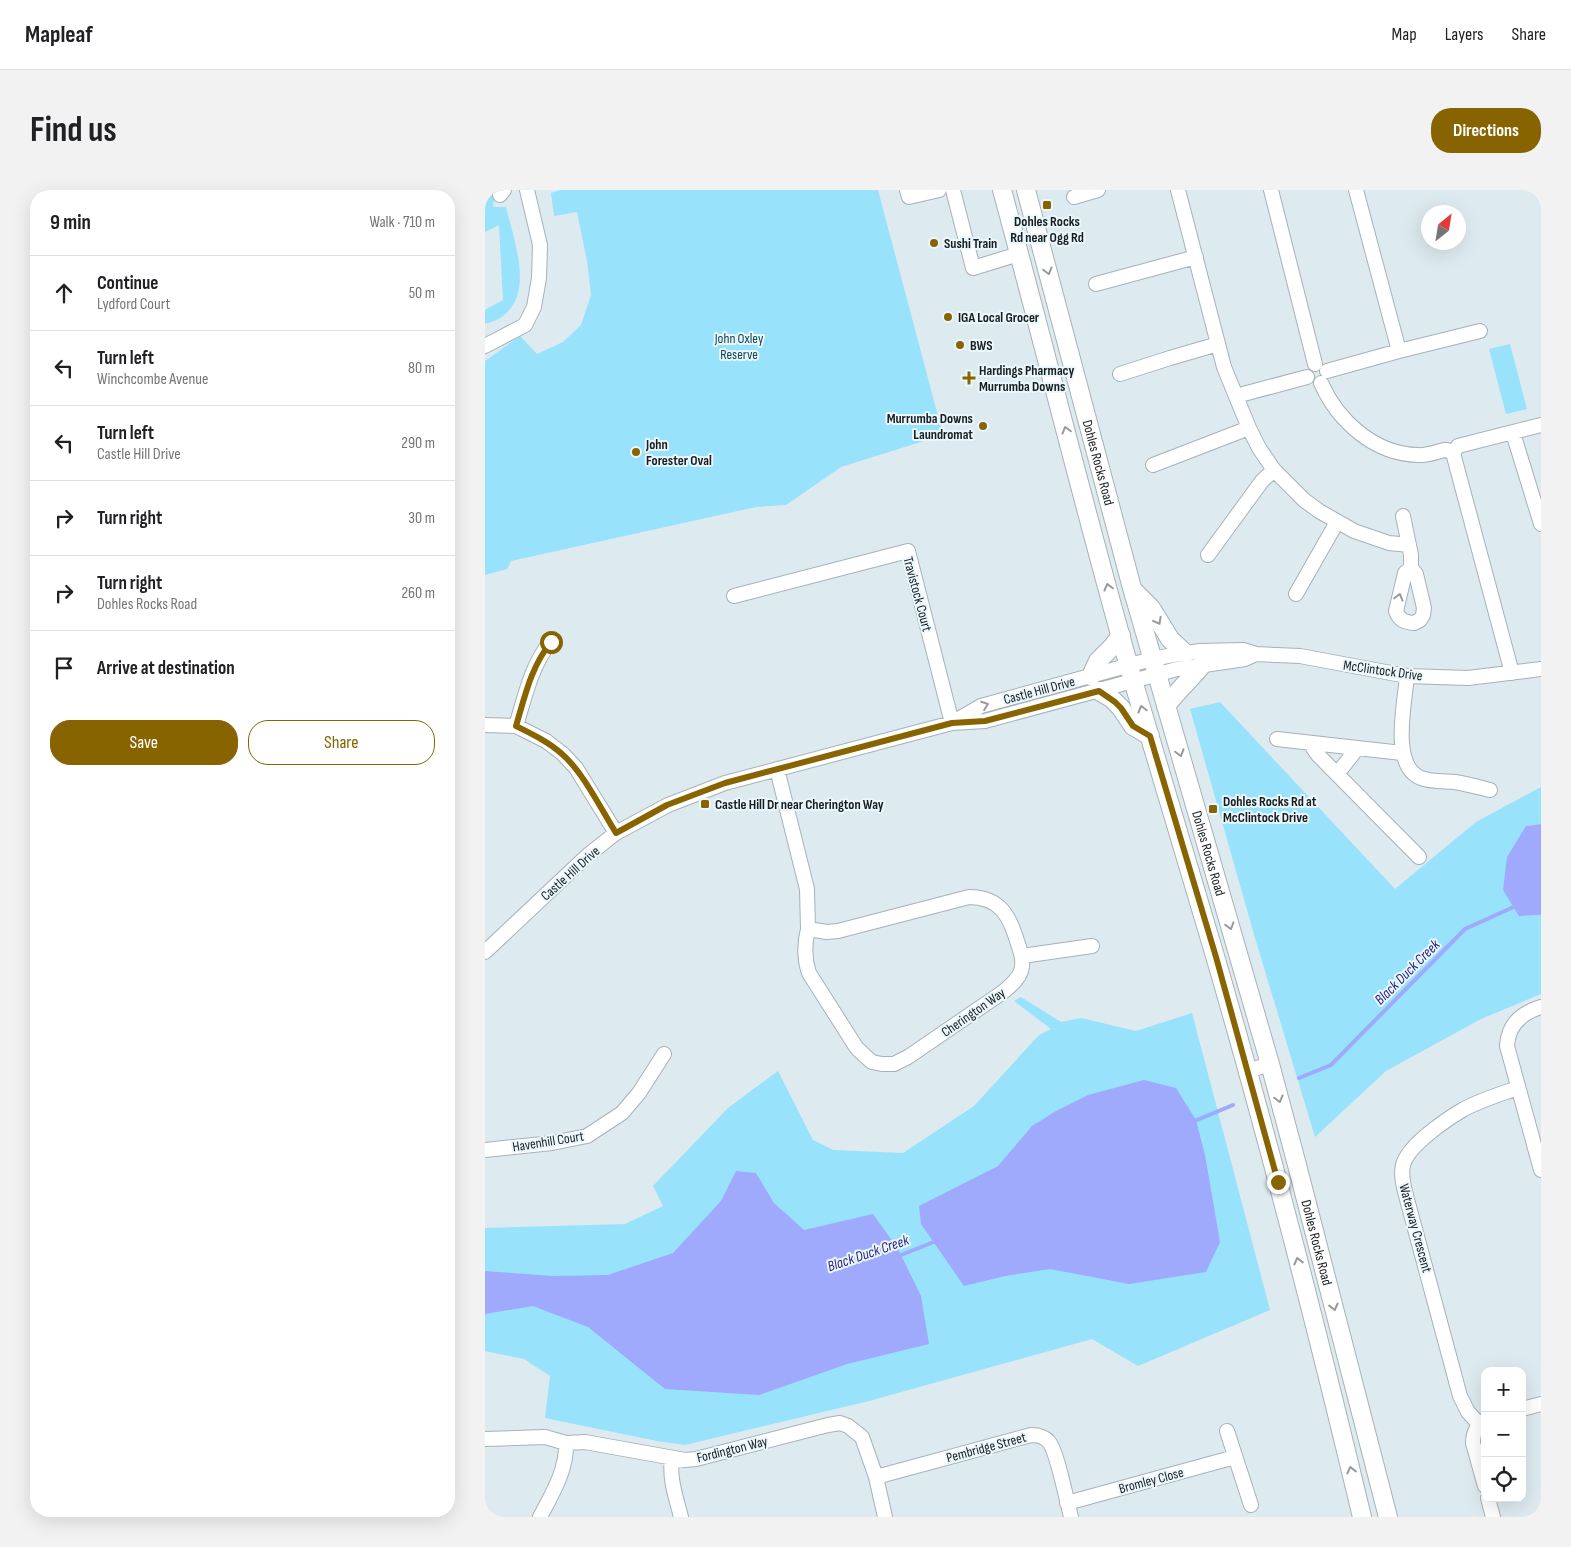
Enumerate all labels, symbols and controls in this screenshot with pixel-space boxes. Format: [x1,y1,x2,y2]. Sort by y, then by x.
text: Mapleaf [25,20,93,49]
text: Map [1392,24,1417,45]
text: Layers [1445,24,1484,45]
text: Share [1512,24,1546,45]
button: Directions [1431,108,1541,153]
text: Find us [30,109,117,152]
marker: Dohles Rocks Rd near Ogg Rd [1041,199,1053,211]
north arrow [1421,205,1466,250]
text: 9 min [50,210,91,235]
text: Walk · 710 m [369,213,435,232]
place label: Dohles Rocks Rd near Ogg Rd [1010,213,1084,246]
place label: Sushi Train [944,235,997,252]
marker: Sushi Train [928,237,940,249]
one-way arrow [1042,266,1052,274]
text: Continue [97,272,158,295]
icon: ahead [50,279,78,307]
text: 50 m [409,284,435,303]
text: Lydford Court [97,295,170,314]
place label: IGA Local Grocer [958,309,1040,326]
marker: IGA Local Grocer [942,311,954,323]
park label: John Oxley Reserve [714,330,764,363]
place label: BWS [970,337,993,354]
marker: BWS [954,339,966,351]
text: Turn left [97,347,154,370]
icon: left [50,354,78,382]
text: 80 m [408,359,435,378]
place label: Hardings Pharmacy Murrumba Downs [979,362,1074,395]
text: Winchcombe Avenue [97,370,208,389]
marker: Hardings Pharmacy Murrumba Downs [963,372,975,384]
place label: Murrumba Downs Laundromat [887,410,973,443]
street label: Dohles Rocks Road [1079,418,1118,507]
marker: Murrumba Downs Laundromat [977,420,989,432]
text: Turn left [97,422,154,445]
one-way arrow [1061,426,1072,435]
icon: left [50,429,78,457]
text: 290 m [401,434,435,453]
place label: John Forester Oval [645,436,712,469]
text: Castle Hill Drive [97,445,181,464]
marker: John Forester Oval [630,446,642,458]
icon: right [50,504,78,532]
text: Turn right [97,507,162,530]
text: 30 m [408,509,435,528]
street label: Travistock Court [899,555,936,633]
text: Turn right [97,572,162,595]
icon: right [50,579,78,607]
text: 260 m [401,584,435,603]
one-way arrow [1103,584,1113,592]
one-way arrow [1393,592,1404,601]
text: Dohles Rocks Road [97,595,197,614]
one-way arrow [1152,616,1162,625]
route start [540,631,563,654]
icon: arrive [50,654,78,682]
text: Arrive at destination [97,657,235,680]
street label: McClintock Drive [1342,657,1424,684]
street label: Castle Hill Drive [1002,673,1077,708]
one-way arrow [980,701,989,711]
one-way arrow [1137,704,1148,713]
button: Save [50,720,238,765]
button: Share [248,720,435,765]
one-way arrow [1174,749,1184,757]
place label: Dohles Rocks Rd at McClintock Drive [1223,793,1317,826]
place label: Castle Hill Dr near Cherington Way [715,796,884,813]
marker: Castle Hill Dr near Cherington Way [699,798,711,810]
marker: Dohles Rocks Rd at McClintock Drive [1207,803,1219,815]
street label: Dohles Rocks Road [1188,809,1229,898]
street label: Castle Hill Drive [537,843,603,904]
one-way arrow [1224,922,1234,930]
water label: Black Duck Creek [1371,935,1444,1009]
street label: Cherington Way [938,984,1009,1041]
one-way arrow [1274,1095,1284,1103]
street label: Havenhill Court [511,1127,585,1156]
route end [1267,1171,1290,1194]
street label: Waterway Crescent [1395,1182,1436,1274]
street label: Dohles Rocks Road [1297,1198,1336,1287]
water label: Black Duck Creek [825,1231,912,1276]
one-way arrow [1293,1257,1304,1266]
one-way arrow [1328,1303,1339,1312]
map controls [1481,1367,1526,1502]
button: + [1481,1367,1526,1412]
button: − [1481,1412,1526,1457]
street label: Pembridge Street [944,1429,1028,1466]
street label: Fordington Way [695,1432,770,1466]
button: locate [1481,1457,1526,1502]
street label: Bromley Close [1117,1464,1185,1497]
one-way arrow [1346,1465,1357,1474]

